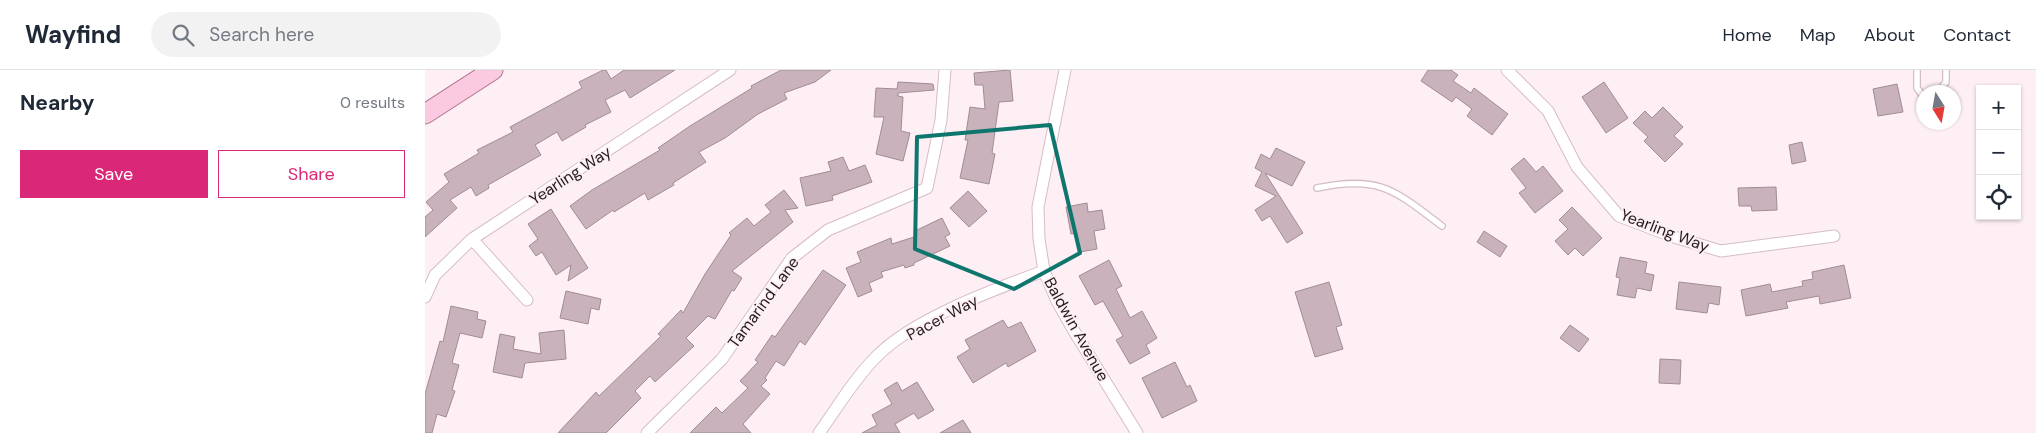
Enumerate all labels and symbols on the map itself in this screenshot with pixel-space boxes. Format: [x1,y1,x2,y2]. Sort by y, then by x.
north arrow [1916,85,1961,130]
street label: Yearling Way [525,141,615,210]
street label: Yearling Way [1617,204,1712,257]
street label: Tamarind Lane [723,252,804,352]
street label: Baldwin Avenue [1039,274,1114,385]
street label: Pacer Way [903,290,982,345]

